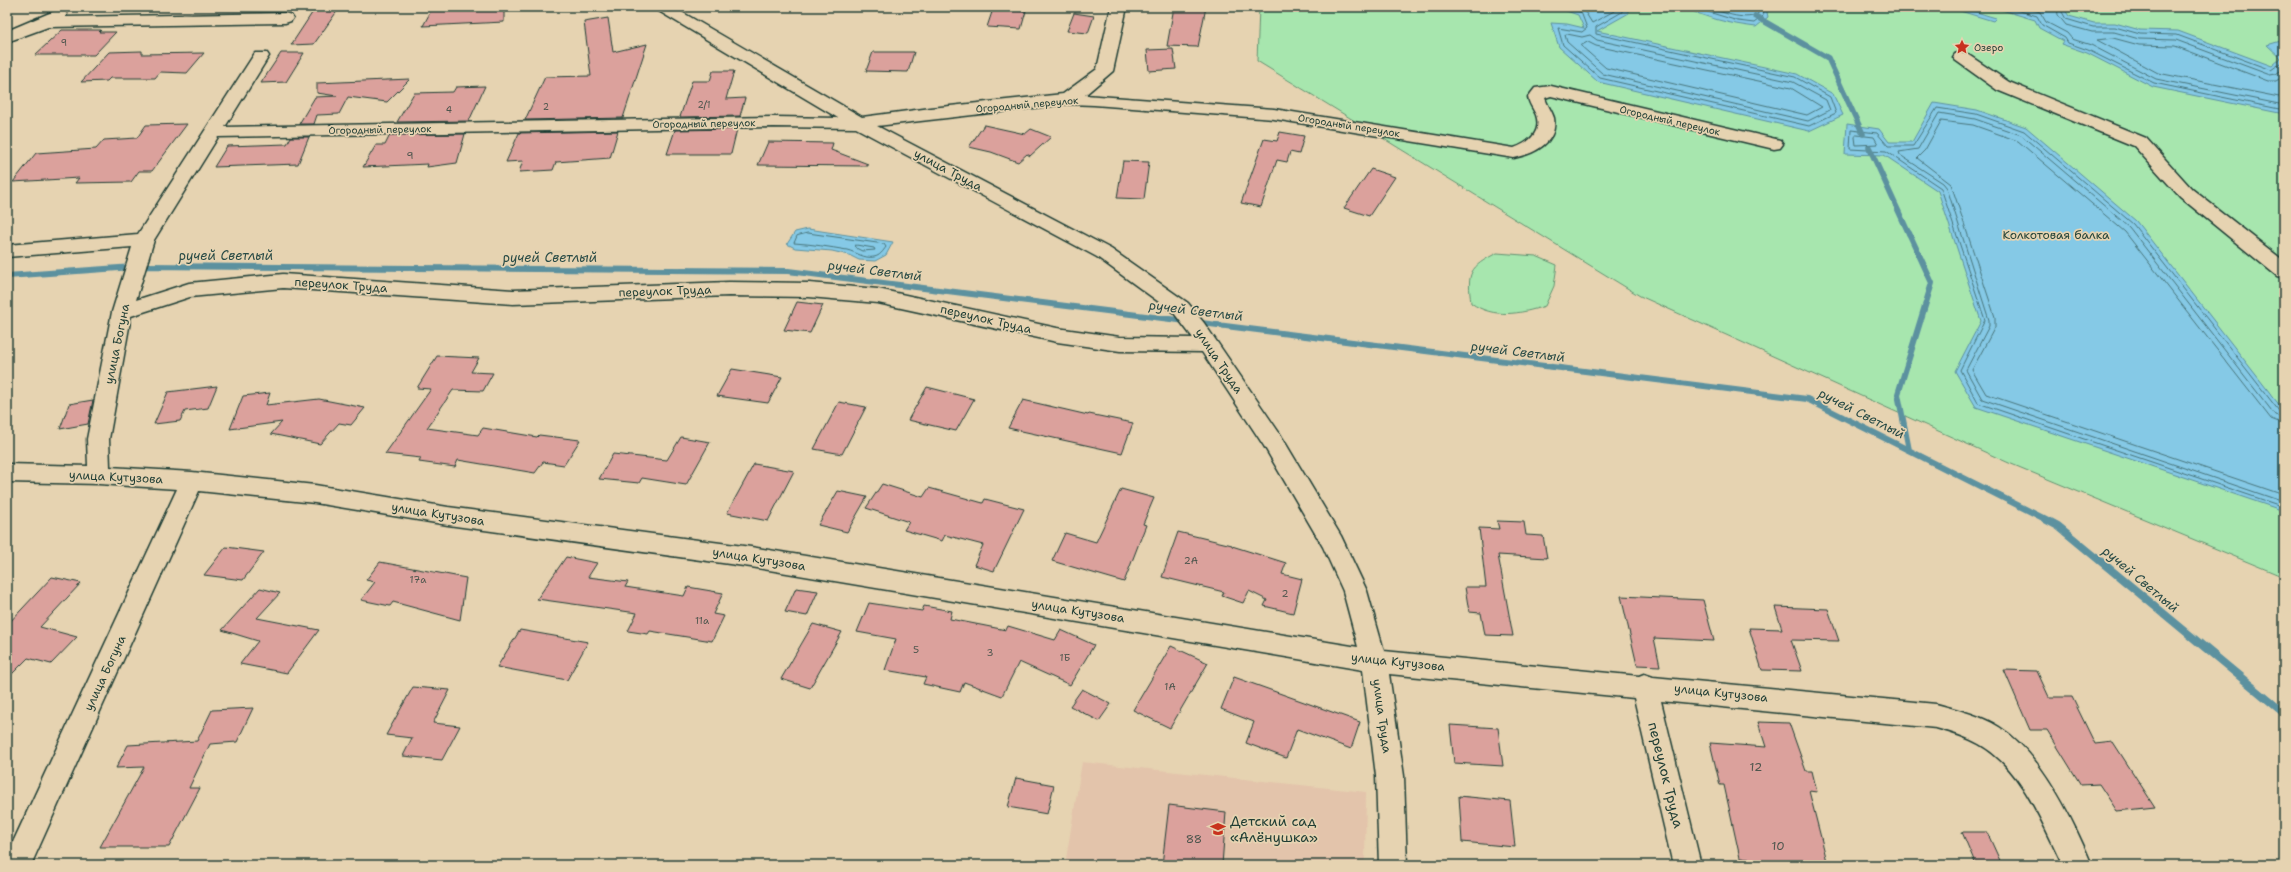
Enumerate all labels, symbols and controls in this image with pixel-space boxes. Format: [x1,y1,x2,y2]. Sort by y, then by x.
house number: 9 [61,37,67,49]
place icon: Озеро [1953,38,1971,56]
place label: Озеро [1974,41,2003,54]
street label: Огородный переулок [975,93,1080,115]
house number: 2/1 [697,99,711,111]
house number: 2 [543,101,549,113]
street label: Огородный переулок [1618,103,1722,139]
house number: 4 [446,104,452,116]
street label: Огородный переулок [1297,111,1401,140]
street label: Огородный переулок [652,116,756,131]
street label: Огородный переулок [328,122,432,137]
street label: улица Труда [911,145,985,195]
house number: 9 [407,149,414,162]
park label: Колкотовая балка [2003,227,2110,243]
water label: ручей Светлый [178,247,273,264]
water label: ручей Светлый [502,249,597,266]
water label: ручей Светлый [826,256,923,285]
street label: переулок Труда [294,274,388,296]
street label: переулок Труда [618,281,712,301]
water label: ручей Светлый [1147,296,1244,325]
street label: переулок Труда [939,301,1034,337]
street label: улица Богуна [101,302,133,386]
street label: улица Труда [1191,325,1247,397]
water label: ручей Светлый [1469,337,1566,366]
water label: ручей Светлый [1815,384,1908,442]
street label: улица Кутузова [69,467,164,487]
street label: улица Кутузова [390,499,486,529]
water label: ручей Светлый [2098,542,2182,616]
street label: улица Кутузова [711,544,807,574]
house number: 2А [1184,554,1198,567]
house number: 17а [410,573,427,586]
house number: 2 [1282,587,1289,600]
street label: улица Кутузова [1030,596,1126,626]
house number: 11а [695,614,710,627]
street label: улица Богуна [80,632,130,713]
house number: 5 [913,643,919,656]
house number: 3 [987,646,994,659]
street label: улица Кутузова [1350,649,1446,675]
house number: 1Б [1060,651,1070,664]
street label: улица Труда [1369,678,1395,755]
house number: 1А [1164,680,1176,693]
street label: улица Кутузова [1673,680,1769,706]
street label: переулок Труда [1644,720,1688,830]
house number: 12 [1750,759,1762,775]
place label: Детский сад «Алёнушка» [1230,812,1318,846]
school or university icon: Детский сад «Алёнушка» [1209,820,1227,838]
house number: 88 [1186,831,1202,847]
house number: 10 [1771,838,1785,854]

